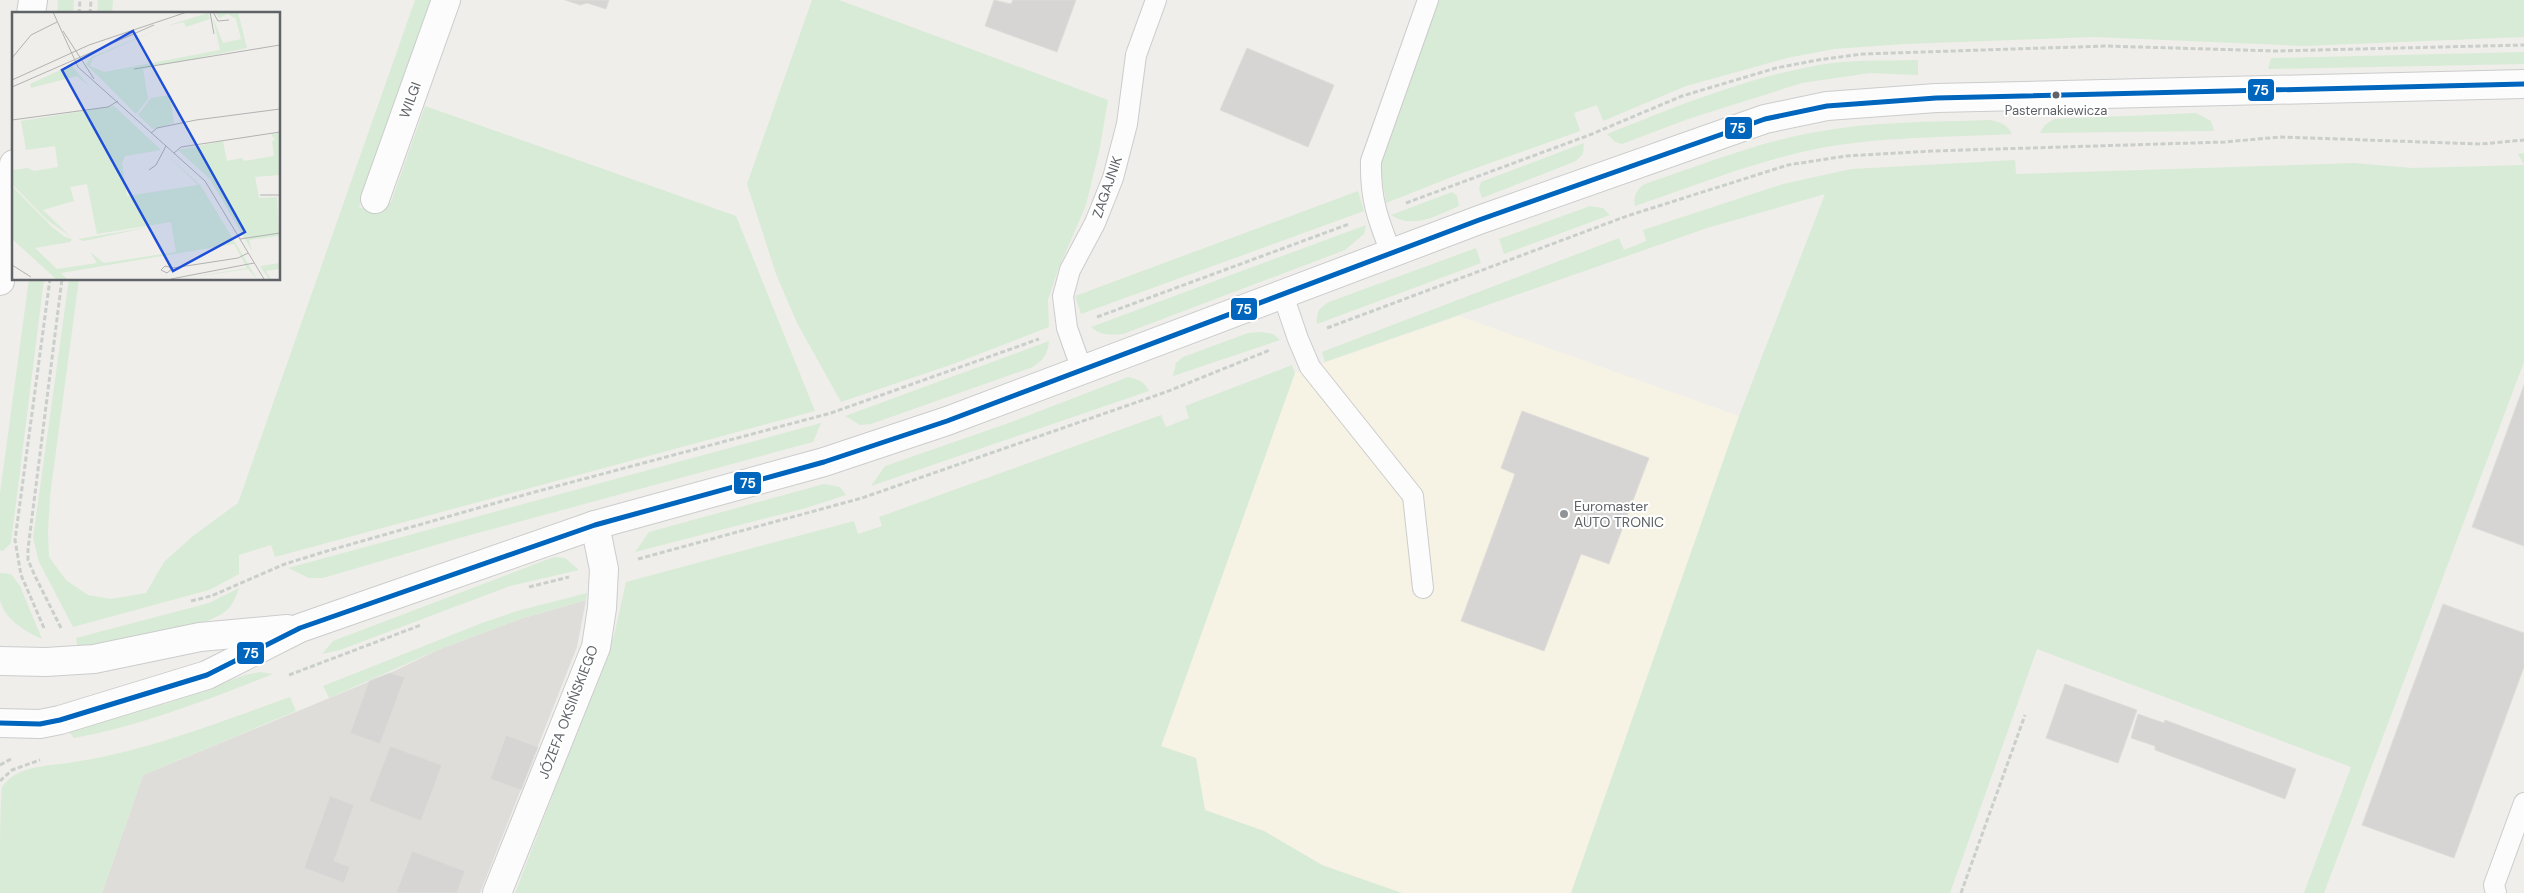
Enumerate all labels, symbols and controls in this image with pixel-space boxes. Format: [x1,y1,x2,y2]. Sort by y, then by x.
inset map [12,12,280,280]
line badge: 75 [2247,78,2275,102]
street label: WILGI [395,79,425,121]
text: 75 [2253,81,2269,99]
marker: Pasternakiewicza [2051,90,2061,100]
place label: Pasternakiewicza [2005,102,2107,119]
line badge: 75 [1724,116,1753,140]
text: 75 [1730,119,1746,137]
street label: ZAGAJNIK [1088,154,1126,220]
line badge: 75 [1230,297,1258,321]
text: 75 [1236,300,1252,318]
line badge: 75 [733,471,762,495]
text: 75 [740,474,756,492]
place label: Euromaster AUTO TRONIC [1574,497,1664,531]
marker: Euromaster AUTO TRONIC [1558,508,1570,520]
line badge: 75 [236,641,265,665]
street label: JÓZEFA OKSIŃSKIEGO [534,642,602,781]
text: 75 [243,644,259,662]

